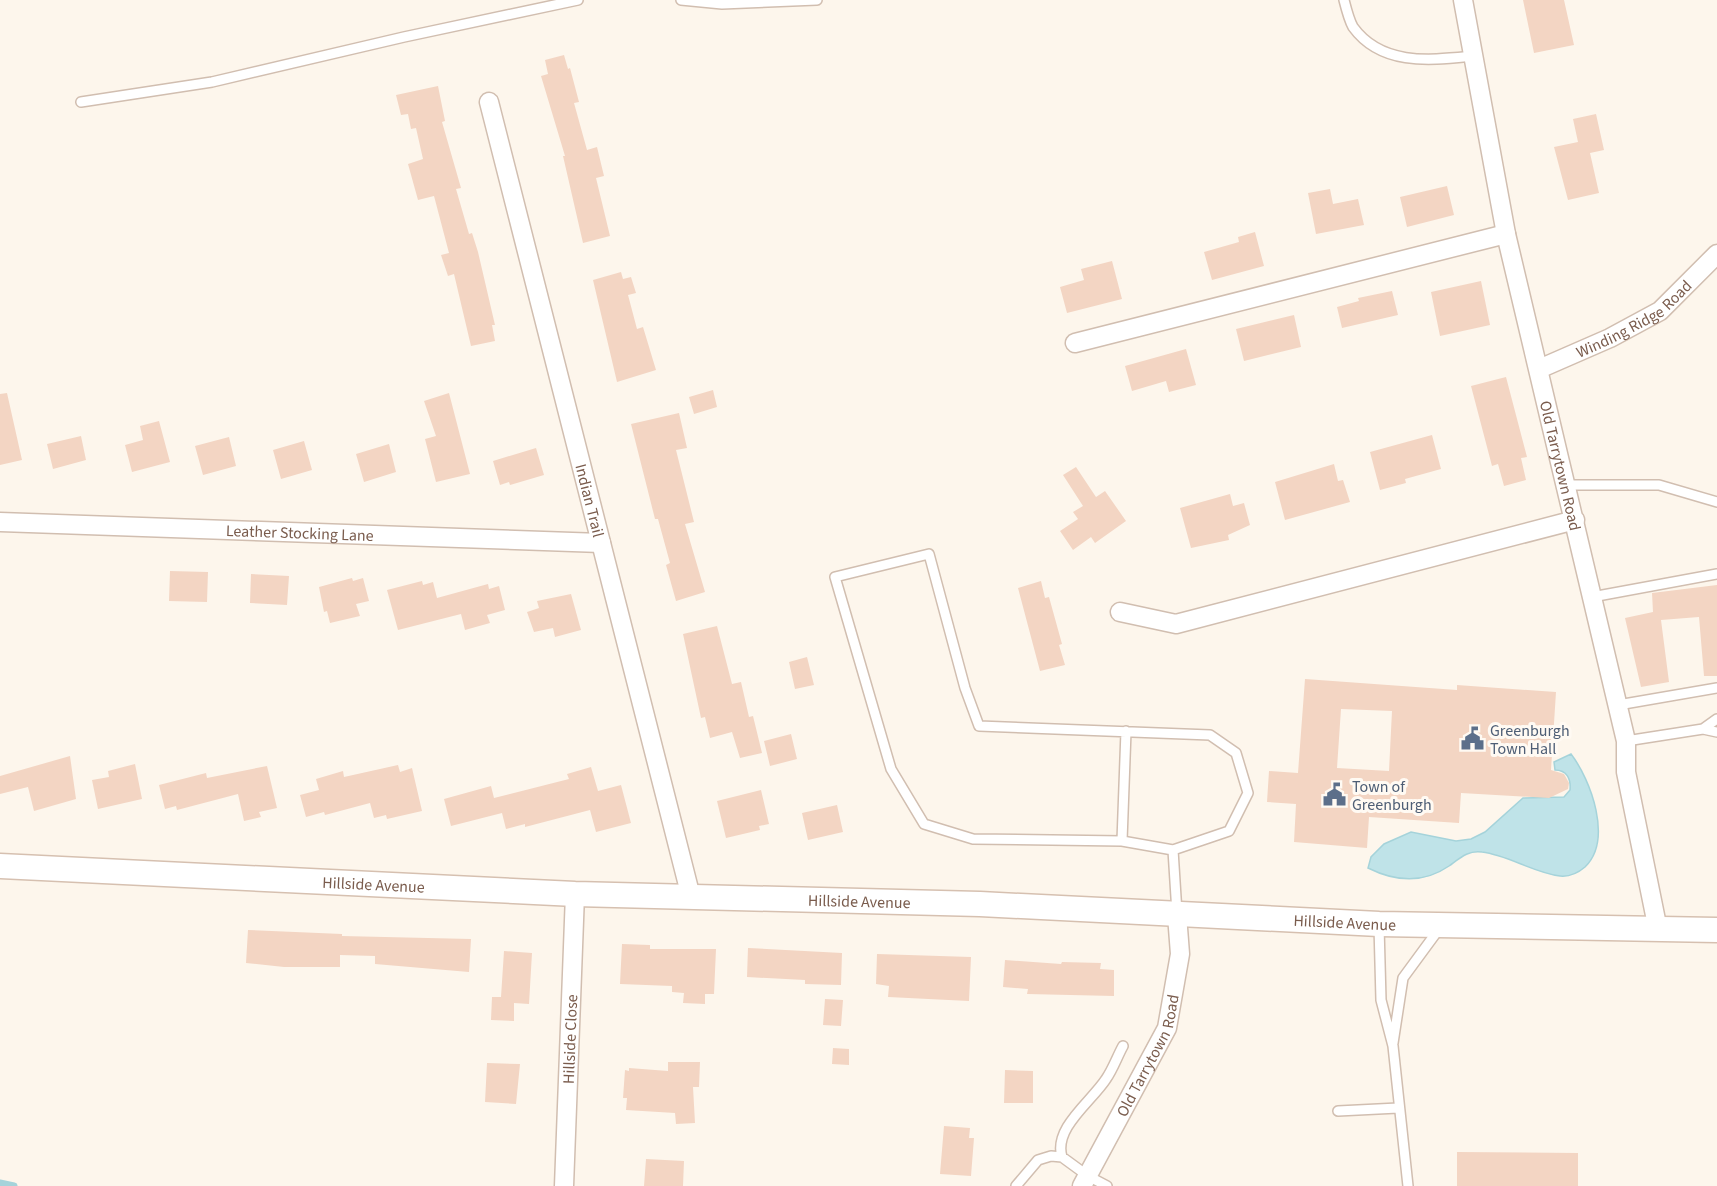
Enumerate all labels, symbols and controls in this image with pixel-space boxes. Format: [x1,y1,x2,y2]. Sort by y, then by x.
street label: Winding Ridge Road [1573,275,1697,363]
street label: Old Tarrytown Road [1534,399,1586,533]
street label: Indian Trail [569,462,609,540]
street label: Leather Stocking Lane [226,520,374,547]
place label: Greenburgh Town Hall [1490,720,1570,760]
public building icon: Greenburgh Town Hall [1459,726,1485,752]
place label: Town of Greenburgh [1352,776,1432,816]
public building icon: Town of Greenburgh [1321,782,1347,808]
street label: Hillside Avenue [322,872,425,899]
street label: Hillside Avenue [808,890,911,914]
street label: Hillside Avenue [1293,910,1396,936]
street label: Old Tarrytown Road [1111,993,1185,1121]
street label: Hillside Close [558,994,583,1084]

